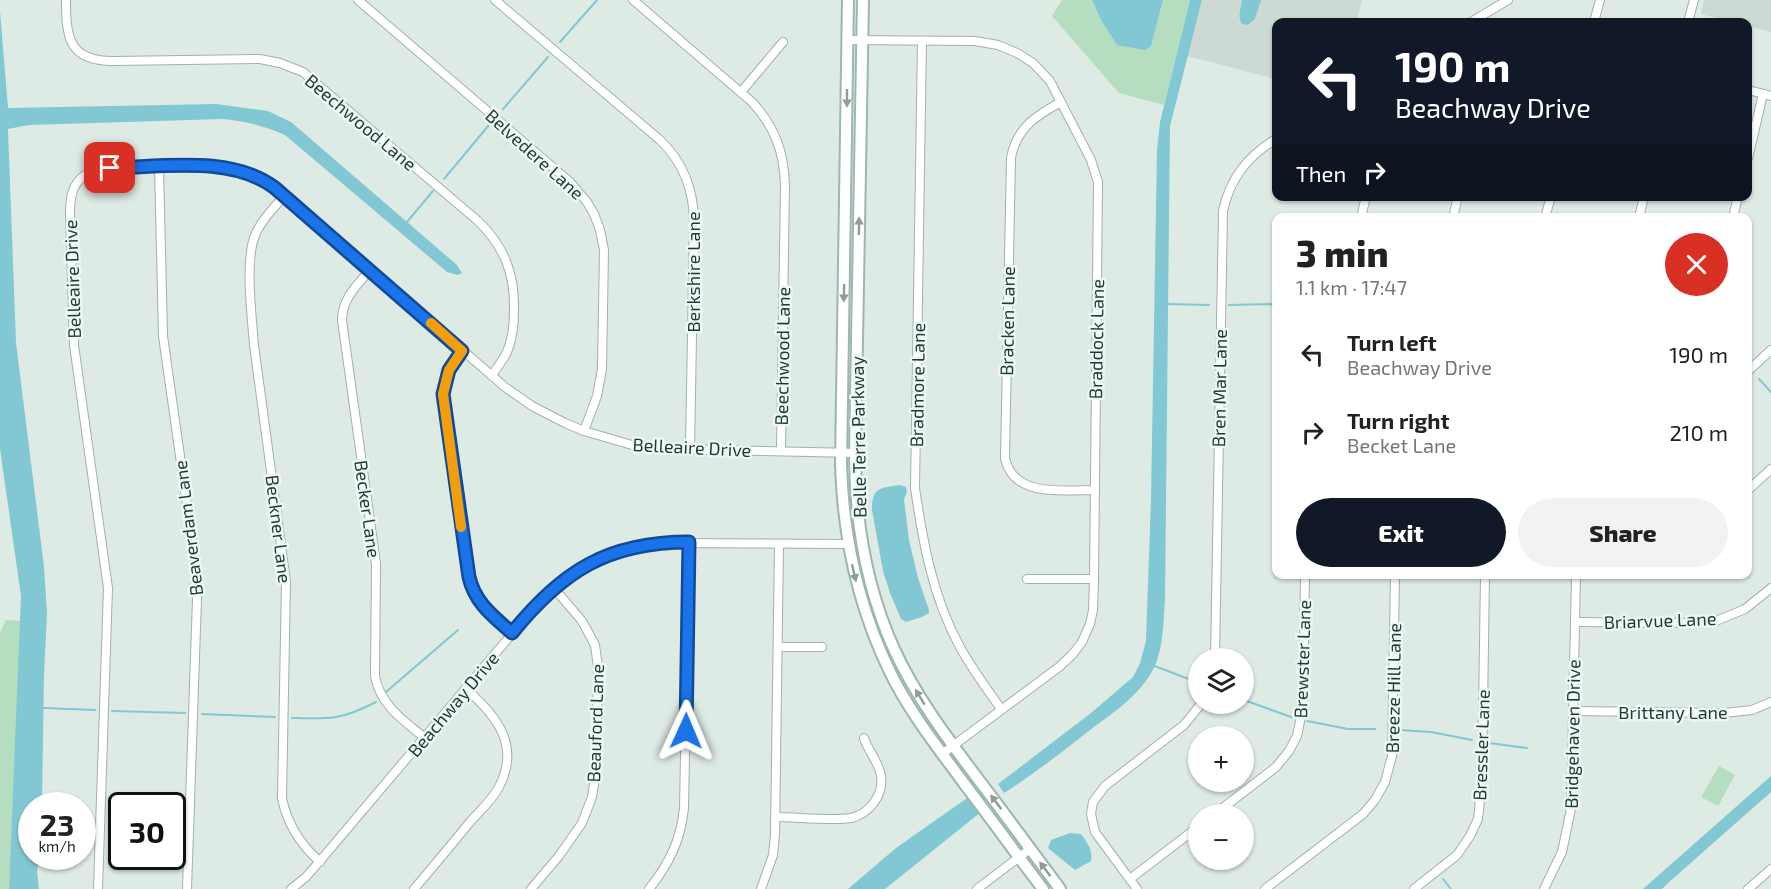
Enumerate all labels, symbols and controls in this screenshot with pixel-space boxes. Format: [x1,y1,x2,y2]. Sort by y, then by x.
text: 190 m [1395,40,1511,90]
icon: left [1296,42,1374,120]
street label: Beechwood Lane [301,69,421,175]
one-way arrow [842,89,852,108]
text: Beachway Drive [1395,91,1591,123]
street label: Belvedere Lane [481,104,589,204]
pin [84,142,135,193]
icon: arrive [93,151,126,184]
icon: right [1358,156,1391,189]
text: Then [1296,160,1346,186]
street label: Berkshire Lane [682,211,704,333]
one-way arrow [854,217,864,236]
street label: Belleaire Drive [59,219,85,339]
text: 3 min [1296,231,1389,274]
button: close [1665,233,1728,296]
street label: Bracken Lane [995,266,1019,376]
text: 1.1 km · 17:47 [1296,275,1407,299]
street label: Braddock Lane [1084,279,1108,399]
one-way arrow [839,284,849,303]
street label: Beechwood Lane [770,287,794,425]
street label: Bradmore Lane [905,323,929,447]
street label: Bren Mar Lane [1207,329,1231,447]
text: Turn left [1347,329,1436,355]
icon: left [1296,338,1329,371]
text: 190 m [1669,341,1728,367]
street label: Belle Terre Parkway [846,355,870,518]
text: Beachway Drive [1347,355,1492,379]
text: Turn right [1347,407,1449,433]
icon: right [1296,416,1329,449]
text: 210 m [1669,419,1728,445]
street label: Belleaire Drive [632,433,752,461]
text: Becket Lane [1347,433,1456,457]
street label: Beaverdam Lane [169,459,207,597]
street label: Becker Lane [350,459,386,559]
street label: Beckner Lane [261,474,297,584]
button: Exit [1296,498,1506,567]
button: Share [1518,498,1728,567]
one-way arrow [850,564,860,583]
street label: Brewster Lane [1289,599,1315,719]
street label: Briarvue Lane [1603,607,1717,633]
street label: Breeze Hill Lane [1381,623,1405,753]
street label: Beachway Drive [403,647,503,761]
map controls [1188,648,1254,870]
button: layers [1188,648,1254,714]
street label: Bridgehaven Drive [1560,659,1584,809]
street label: Beauford Lane [582,663,608,783]
one-way arrow [914,689,925,705]
street label: Bressler Lane [1468,689,1494,801]
position arrow [654,699,718,763]
street label: Brittany Lane [1618,701,1728,723]
button: + [1188,726,1254,792]
speed limit sign: 30 [108,792,186,870]
one-way arrow [990,795,1002,810]
button: − [1188,804,1254,870]
text: 23 [40,806,74,842]
text: km/h [38,837,76,855]
one-way arrow [1040,862,1052,877]

